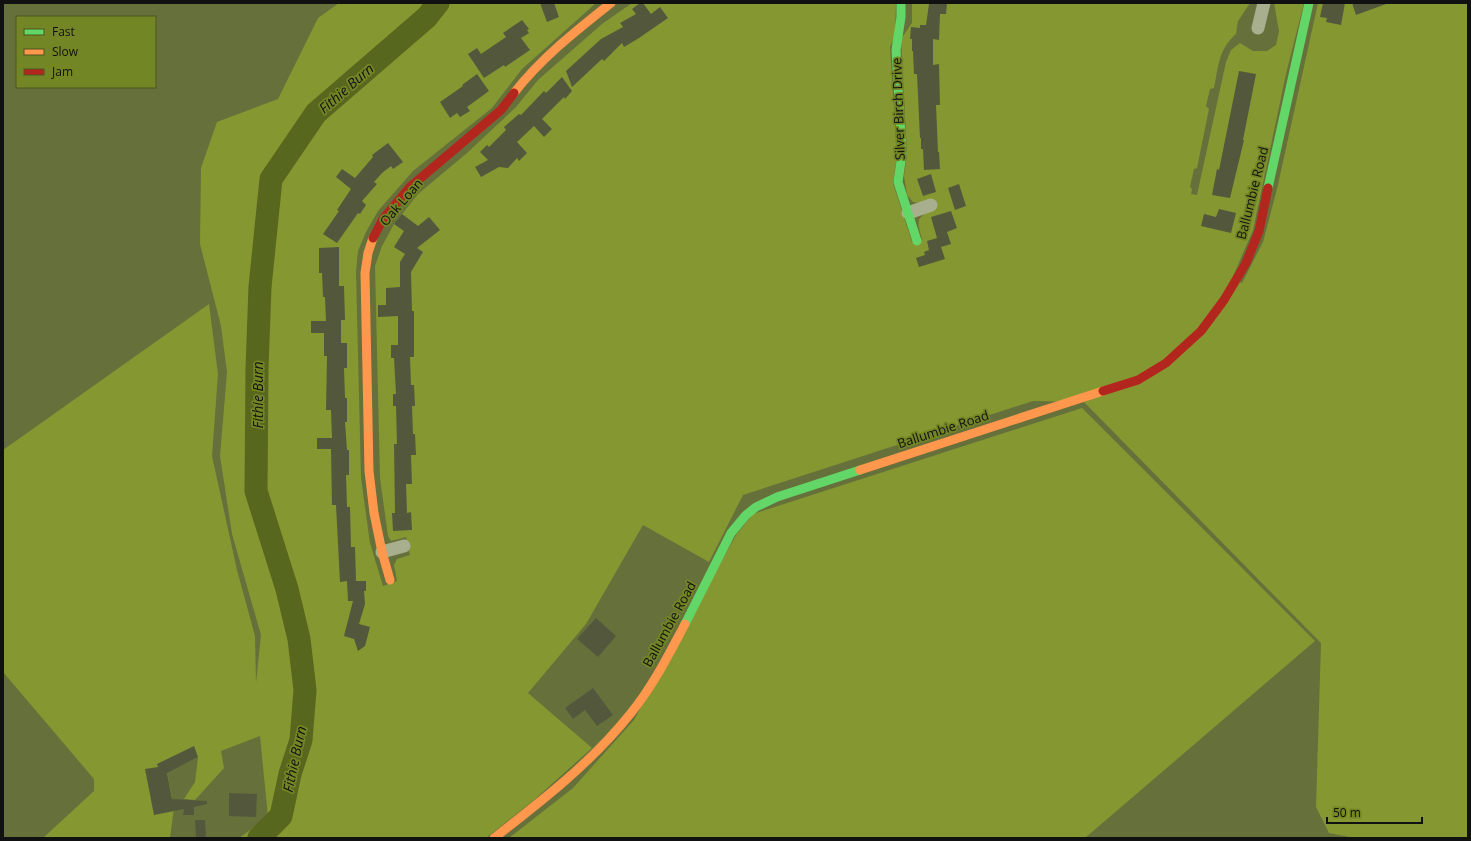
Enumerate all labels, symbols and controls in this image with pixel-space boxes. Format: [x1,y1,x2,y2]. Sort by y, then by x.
legend [16,16,156,88]
text: Fast [52,23,75,40]
text: Slow [52,43,79,60]
street label: Silver Birch Drive [887,57,909,161]
water label: Fithie Burn [314,59,378,117]
text: Jam [51,63,73,80]
street label: Ballumbie Road [1232,145,1272,241]
street label: Oak Loan [375,174,427,230]
water label: Fithie Burn [248,361,267,429]
street label: Ballumbie Road [895,406,991,452]
street label: Ballumbie Road [638,578,700,670]
water label: Fithie Burn [278,724,310,794]
scale bar [1327,799,1422,825]
text: 50 m [1333,804,1361,821]

